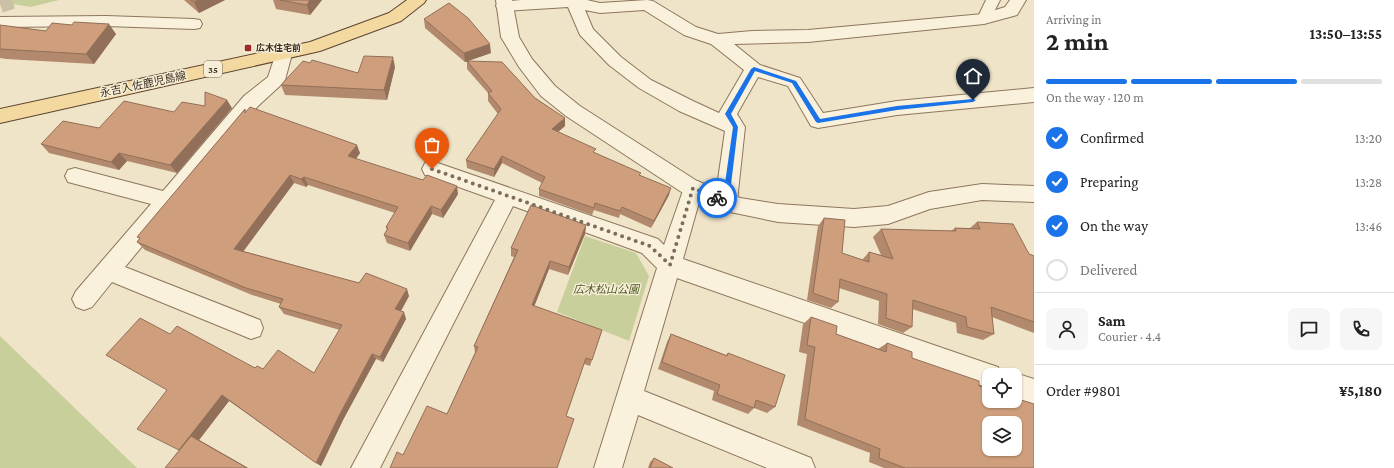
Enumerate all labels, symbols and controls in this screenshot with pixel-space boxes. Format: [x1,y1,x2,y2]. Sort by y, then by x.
text: Arriving in [1046,12,1102,27]
text: 13:50–13:55 [1310,26,1382,42]
text: 2 min [1046,27,1109,56]
marker: 広木住宅前 [243,43,253,53]
place label: 広木住宅前 [256,43,301,53]
pin [956,59,990,100]
road number: 35 [204,61,222,77]
icon: home [962,65,984,87]
street label: 永吉入佐鹿児島線 [99,69,187,99]
text: On the way · 120 m [1046,90,1144,105]
icon: check [1046,127,1068,149]
pin [415,128,449,169]
text: Confirmed [1080,130,1144,146]
text: 13:20 [1355,131,1382,146]
icon: bag [421,134,443,156]
icon: check [1046,171,1068,193]
text: Preparing [1080,174,1139,190]
text: 13:28 [1355,175,1382,190]
courier [697,178,737,218]
icon: bike [706,187,728,209]
icon: check [1046,215,1068,237]
text: On the way [1080,218,1148,234]
text: 13:46 [1355,219,1382,234]
text: Delivered [1080,262,1137,278]
park label: 広木松山公園 [573,283,641,295]
button: person [1046,308,1088,350]
button: chat [1288,308,1330,350]
button: phone [1340,308,1382,350]
text: Sam [1098,313,1126,329]
text: Courier · 4.4 [1098,329,1161,344]
map controls [982,368,1022,456]
button: locate [982,368,1022,408]
text: Order #9801 [1046,383,1121,399]
text: ¥5,180 [1339,383,1382,399]
button: layers [982,416,1022,456]

